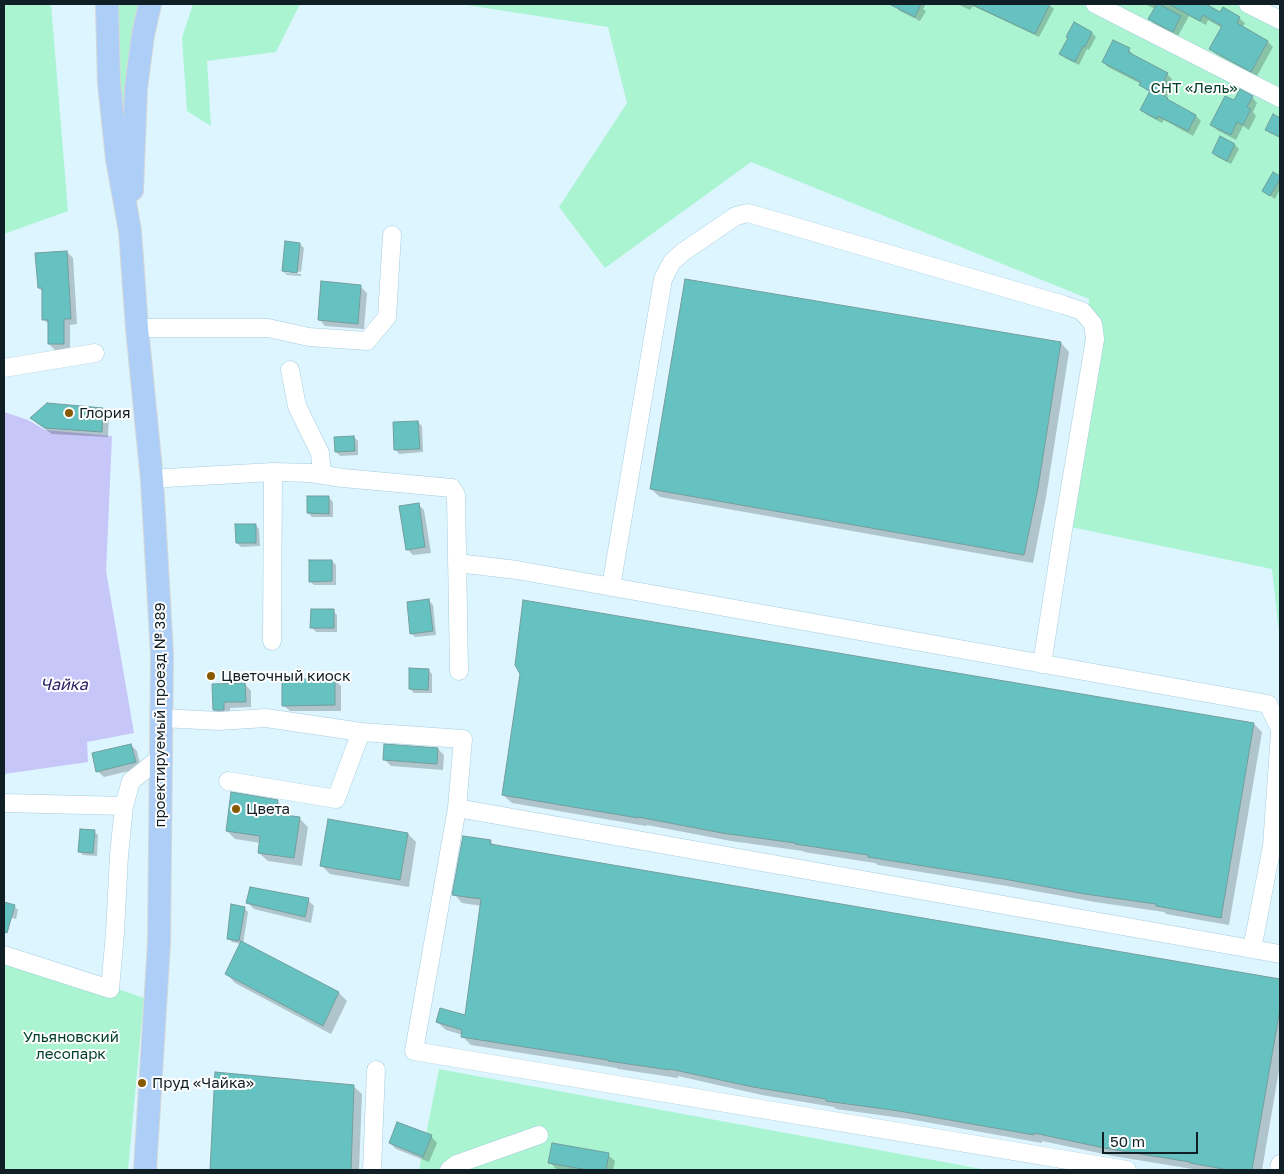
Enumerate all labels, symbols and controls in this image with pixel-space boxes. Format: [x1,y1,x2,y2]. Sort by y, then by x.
park label: СНТ «Лель» [1150,79,1238,97]
place label: Глория [79,404,130,422]
marker: Глория [63,407,75,419]
street label: проектируемый проезд № 389 [151,602,169,828]
place label: Цветочный киоск [221,667,351,685]
marker: Цветочный киоск [205,670,217,682]
water label: Чайка [40,675,88,695]
place label: Цвета [246,800,290,818]
marker: Цвета [230,803,242,815]
park label: Ульяновский лесопарк [23,1028,119,1063]
place label: Пруд «Чайка» [152,1074,254,1092]
marker: Пруд «Чайка» [136,1077,148,1089]
scale bar [1104,1122,1200,1154]
text: 50 m [1110,1132,1145,1150]

